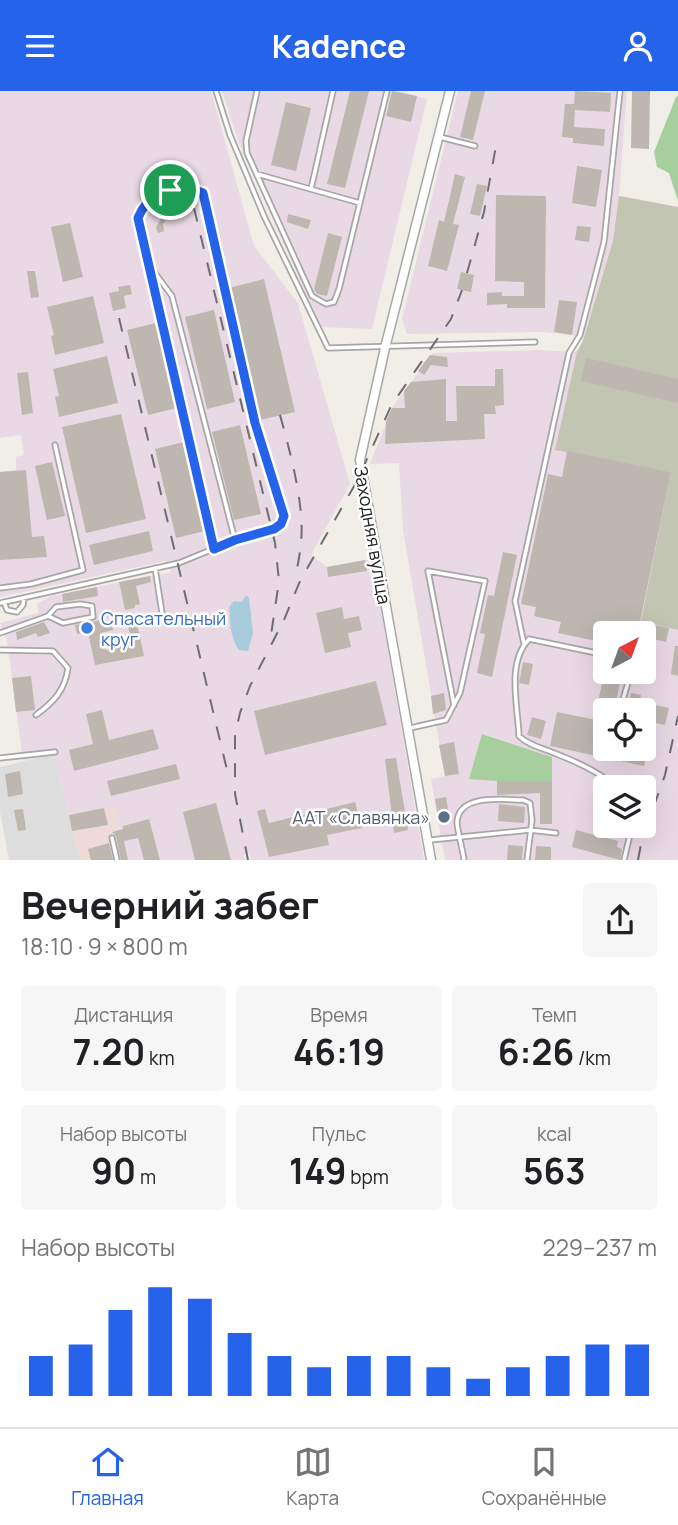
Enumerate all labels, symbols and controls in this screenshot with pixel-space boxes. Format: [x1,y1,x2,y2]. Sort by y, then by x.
text: Kadence [272,24,406,68]
icon: menu [21,27,59,65]
icon: person [619,27,657,65]
pin [140,160,200,220]
icon: arrive [151,171,189,209]
street label: Заходняя вуліца [349,464,397,606]
place label: Спасательный круг [101,606,226,651]
marker: Спасательный круг [79,620,95,636]
north arrow [593,621,656,684]
map controls [593,621,656,838]
button: locate [593,698,656,761]
button: layers [593,775,656,838]
place label: ААТ «Славянка» [292,805,430,829]
marker: ААТ «Славянка» [436,809,452,825]
text: Вечерний забег [21,878,319,930]
button: share [583,883,657,957]
text: 18:10 · 9 × 800 m [21,930,188,962]
text: Дистанция [74,1002,173,1028]
text: Время [310,1002,368,1028]
text: Темп [532,1002,577,1028]
text: 7.20 [73,1028,145,1076]
text: 46:19 [293,1028,385,1076]
text: 6:26 [498,1028,574,1076]
text: km [145,1045,175,1071]
text: /km [574,1045,611,1071]
text: Набор высоты [60,1121,187,1147]
text: Пульс [312,1121,366,1147]
text: kcal [537,1121,572,1147]
text: 90 [91,1147,136,1195]
text: 149 [289,1147,347,1195]
text: 563 [523,1147,586,1195]
text: m [136,1164,156,1190]
text: bpm [347,1164,389,1190]
text: Набор высоты [21,1231,175,1263]
text: 229–237 m [543,1231,657,1263]
tab: Главная [71,1443,144,1511]
tab: Карта [286,1443,339,1511]
tab: Сохранённые [482,1443,607,1511]

